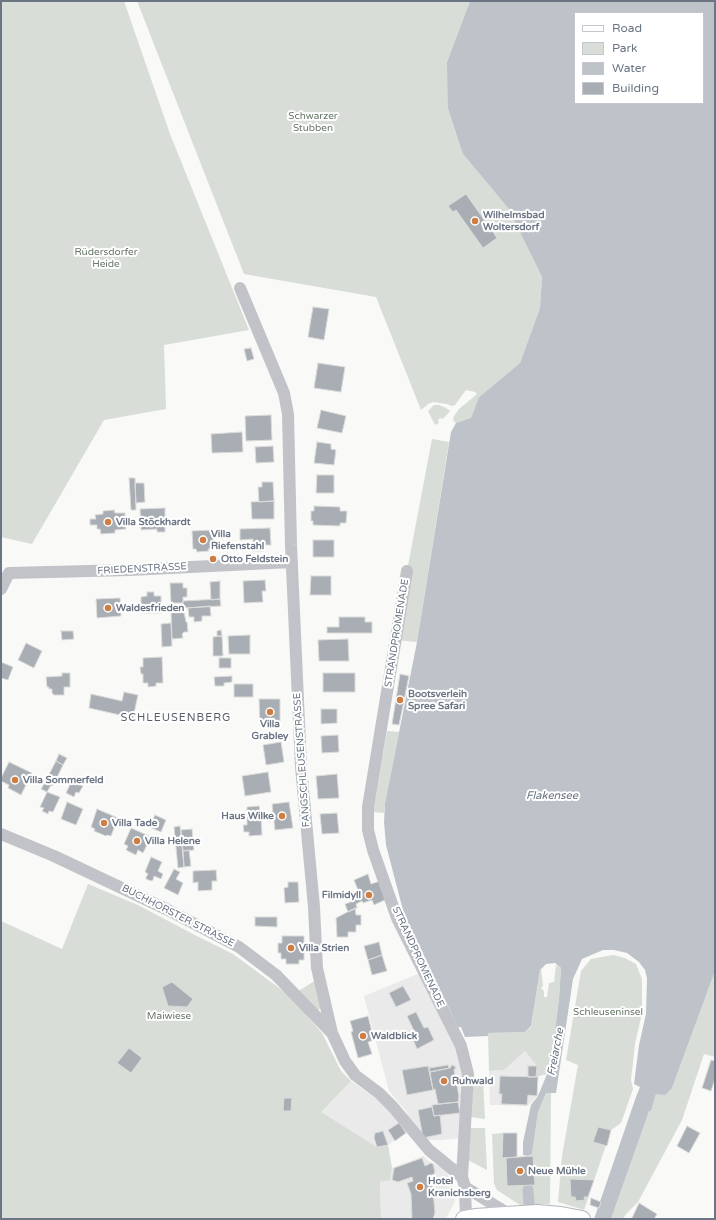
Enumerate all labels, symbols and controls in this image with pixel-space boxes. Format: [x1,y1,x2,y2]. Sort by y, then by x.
legend [574,12,704,104]
text: Road [612,21,642,35]
text: Park [612,41,638,55]
text: Water [612,61,646,75]
text: Building [612,81,659,95]
park label: Schwarzer Stubben [288,110,338,134]
place label: Wilhelmsbad Woltersdorf [483,209,544,232]
marker: Wilhelmsbad Woltersdorf [470,216,480,226]
park label: Rüdersdorfer Heide [74,246,138,270]
place label: Villa Stöckhardt [116,516,191,528]
marker: Villa Stöckhardt [103,517,113,527]
place label: Villa Riefenstahl [211,528,264,552]
marker: Villa Riefenstahl [198,535,208,545]
place label: Otto Feldstein [221,553,288,565]
marker: Otto Feldstein [208,554,218,564]
street label: FRIEDENSTRASSE [97,561,187,577]
street label: STRANDPROMENADE [383,578,411,688]
place label: Waldesfrieden [116,602,184,614]
marker: Waldesfrieden [103,603,113,613]
place label: Bootsverleih Spree Safari [408,688,467,712]
street label: FANGSCHLEUSENSTRASSE [291,692,313,828]
marker: Bootsverleih Spree Safari [395,695,405,705]
marker: Villa Grabley [265,707,275,717]
district label: SCHLEUSENBERG [121,711,231,725]
place label: Villa Grabley [252,718,288,742]
place label: Villa Sommerfeld [23,774,104,786]
marker: Villa Sommerfeld [10,775,20,785]
water label: Flakensee [526,789,578,803]
place label: Haus Wilke [221,810,274,822]
marker: Haus Wilke [277,811,287,821]
place label: Villa Tade [112,817,157,829]
marker: Villa Tade [99,818,109,828]
place label: Villa Helene [145,835,200,847]
marker: Villa Helene [132,836,142,846]
street label: BUCHHORSTER STRASSE [120,882,236,950]
place label: Filmidyll [322,889,361,901]
marker: Filmidyll [364,890,374,900]
street label: STRANDPROMENADE [389,905,447,1009]
place label: Villa Strien [299,942,349,954]
marker: Villa Strien [286,943,296,953]
park label: Schleuseninsel [573,1006,643,1018]
park label: Maiwiese [147,1010,191,1022]
water label: Freiarche [545,1027,567,1077]
place label: Waldblick [371,1030,417,1042]
marker: Waldblick [358,1031,368,1041]
place label: Ruhwald [452,1075,493,1087]
marker: Ruhwald [439,1076,449,1086]
place label: Neue Mühle [528,1165,586,1177]
marker: Neue Mühle [515,1166,525,1176]
place label: Hotel Kranichsberg [428,1175,491,1198]
marker: Hotel Kranichsberg [415,1182,425,1192]

